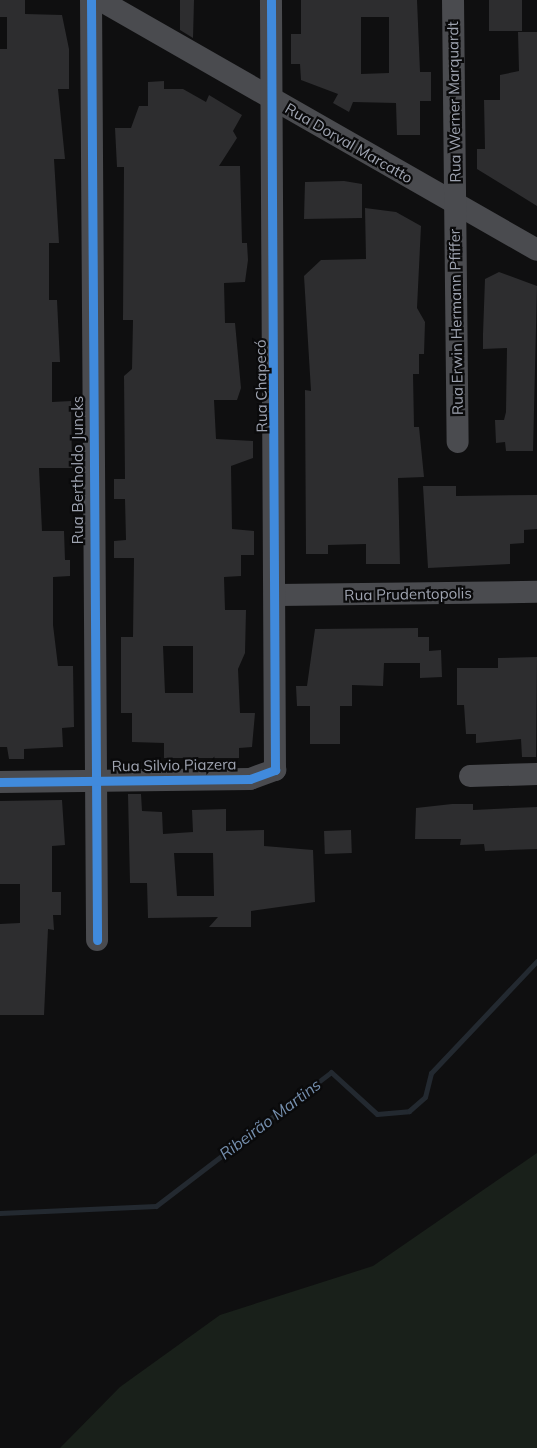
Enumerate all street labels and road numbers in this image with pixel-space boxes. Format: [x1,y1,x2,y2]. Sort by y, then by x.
street label: Rua Werner Marquardt [444,21,464,183]
street label: Rua Dorval Marcatto [282,99,416,187]
street label: Rua Erwin Hermann Pfiffer [445,229,467,415]
street label: Rua Chapecó [251,339,271,433]
street label: Rua Bertholdo Juncks [69,396,87,544]
street label: Rua Prudentopolis [344,584,472,604]
street label: Rua Silvio Piazera [111,755,237,775]

